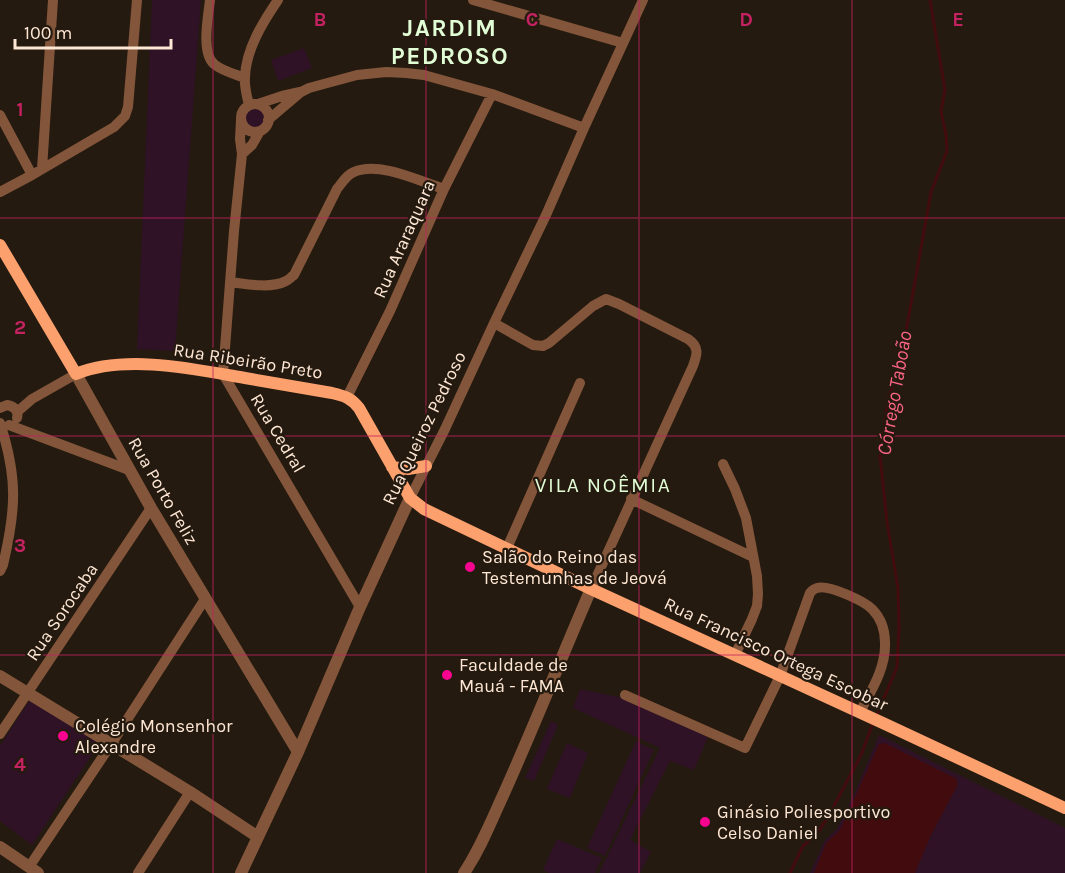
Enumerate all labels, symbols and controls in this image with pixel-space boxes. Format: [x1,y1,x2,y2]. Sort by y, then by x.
text: B [314,8,326,31]
text: C [526,8,538,31]
text: D [739,8,753,31]
text: E [952,8,964,31]
scale bar [15,12,171,50]
district label: JARDIM PEDROSO [391,14,509,70]
text: 100 m [24,22,72,44]
text: 1 [16,98,24,121]
street label: Rua Araraquara [368,177,440,301]
text: 2 [14,316,26,339]
water label: Córrego Taboão [872,329,917,457]
street label: Rua Ribeirão Preto [172,338,324,384]
street label: Rua Queiroz Pedroso [377,348,471,508]
street label: Rua Cedral [246,389,310,477]
street label: Rua Porto Feliz [123,433,203,549]
district label: VILA NOÊMIA [535,473,671,497]
text: 3 [14,534,26,557]
place label: Salão do Reino das Testemunhas de Jeová [482,546,667,589]
street label: Rua Sorocaba [21,559,103,665]
marker: Salão do Reino das Testemunhas de Jeová [463,560,477,574]
street label: Rua Francisco Ortega Escobar [661,592,892,716]
place label: Faculdade de Mauá - FAMA [459,654,568,697]
marker: Faculdade de Mauá - FAMA [440,668,454,682]
place label: Colégio Monsenhor Alexandre [75,715,233,758]
marker: Colégio Monsenhor Alexandre [56,729,70,743]
text: 4 [14,753,26,776]
place label: Ginásio Poliesportivo Celso Daniel [717,801,890,844]
marker: Ginásio Poliesportivo Celso Daniel [698,815,712,829]

